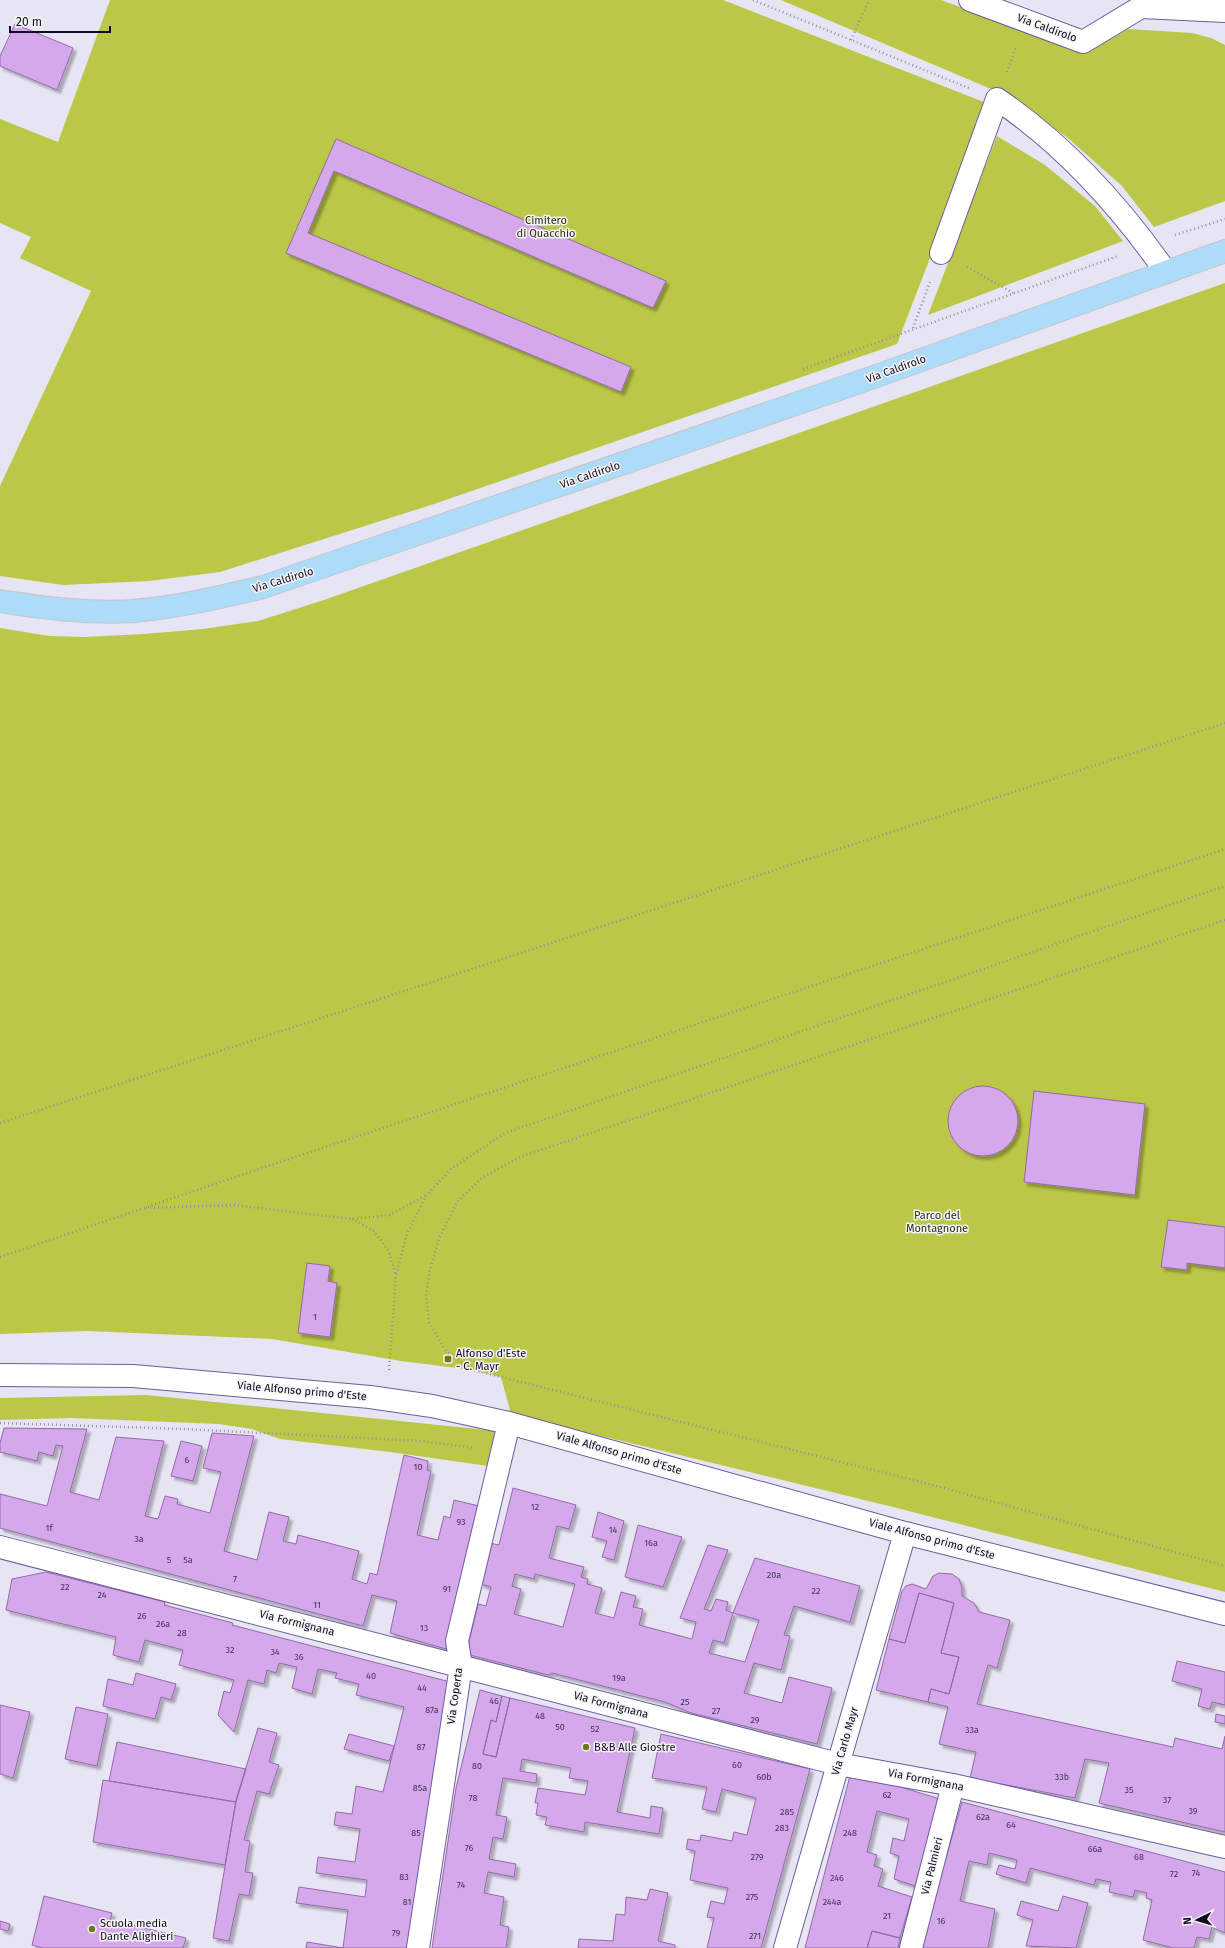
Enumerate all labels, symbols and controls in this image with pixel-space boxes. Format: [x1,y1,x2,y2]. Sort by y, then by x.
scale bar [10,8,110,34]
street label: Via Caldirolo [1015,11,1079,45]
text: 20 m [16,15,42,29]
park label: Cimitero di Quacchio [517,214,575,240]
street label: Via Caldirolo [864,352,928,386]
street label: Via Caldirolo [558,459,622,491]
street label: Via Caldirolo [251,565,315,595]
park label: Parco del Montagnone [906,1209,968,1235]
house number: 1 [313,1312,317,1322]
place label: Alfonso d'Este - C. Mayr [456,1347,526,1373]
marker: Alfonso d'Este - C. Mayr [443,1354,453,1364]
street label: Viale Alfonso primo d'Este [237,1379,367,1403]
street label: Viale Alfonso primo d'Este [555,1429,683,1477]
house number: 6 [185,1455,190,1465]
house number: 10 [414,1462,422,1472]
house number: 12 [531,1502,539,1512]
street label: Viale Alfonso primo d'Este [868,1516,996,1562]
house number: 93 [456,1517,466,1527]
house number: 1f [46,1523,53,1533]
house number: 14 [609,1525,618,1535]
house number: 3a [134,1534,144,1544]
house number: 16a [644,1538,658,1548]
house number: 5 [167,1555,172,1565]
house number: 5a [183,1555,193,1565]
house number: 20a [767,1570,781,1580]
house number: 7 [233,1574,237,1584]
house number: 22 [61,1582,69,1592]
house number: 91 [443,1584,451,1594]
house number: 22 [812,1586,820,1596]
house number: 24 [97,1590,107,1600]
house number: 11 [313,1600,321,1610]
street label: Via Formignana [258,1607,336,1639]
house number: 26 [137,1611,147,1621]
house number: 26a [156,1619,170,1629]
house number: 13 [420,1623,428,1633]
house number: 28 [177,1628,187,1638]
house number: 32 [226,1645,234,1655]
house number: 34 [270,1647,280,1657]
house number: 36 [294,1652,304,1662]
street label: Via Coperta [445,1667,465,1725]
house number: 40 [366,1671,376,1681]
house number: 19a [612,1673,626,1683]
house number: 44 [417,1683,427,1693]
street label: Via Formignana [572,1689,650,1721]
house number: 46 [489,1696,499,1706]
house number: 25 [681,1697,690,1707]
street label: Via Carlo Mayr [829,1704,861,1777]
house number: 87a [425,1705,439,1715]
house number: 27 [712,1706,720,1716]
house number: 48 [535,1711,545,1721]
house number: 29 [750,1715,760,1725]
house number: 50 [555,1722,565,1732]
house number: 52 [591,1724,599,1734]
house number: 33a [965,1725,979,1735]
place label: B&B Alle Giostre [594,1741,675,1754]
house number: 87 [417,1742,425,1752]
marker: B&B Alle Giostre [581,1742,591,1752]
house number: 60 [732,1760,742,1770]
house number: 80 [472,1761,482,1771]
street label: Via Formignana [887,1766,965,1794]
house number: 60b [756,1772,772,1782]
house number: 33b [1055,1772,1069,1782]
house number: 85a [413,1783,427,1793]
house number: 35 [1124,1785,1134,1795]
house number: 62 [882,1790,892,1800]
house number: 78 [469,1793,477,1803]
house number: 37 [1163,1795,1171,1805]
house number: 39 [1188,1806,1198,1816]
house number: 285 [780,1807,794,1817]
house number: 62a [976,1812,990,1822]
house number: 64 [1006,1820,1016,1830]
house number: 283 [775,1823,789,1833]
house number: 85 [411,1828,421,1838]
house number: 248 [843,1828,857,1838]
street label: Via Palmieri [919,1836,945,1896]
house number: 76 [465,1843,473,1853]
house number: 66a [1088,1844,1102,1854]
house number: 279 [751,1852,764,1862]
house number: 68 [1134,1852,1144,1862]
house number: 74 [1192,1868,1200,1878]
house number: 72 [1170,1869,1178,1879]
house number: 83 [399,1872,409,1882]
house number: 246 [830,1873,844,1883]
house number: 74 [457,1880,465,1890]
house number: 275 [746,1892,759,1902]
house number: 81 [403,1897,411,1907]
house number: 244a [823,1897,841,1907]
north arrow [1177,1900,1217,1940]
house number: 21 [883,1911,891,1921]
house number: 16 [937,1916,946,1926]
place label: Scuola media Dante Alighieri [100,1917,173,1943]
text: N [1181,1917,1194,1925]
marker: Scuola media Dante Alighieri [87,1924,97,1934]
house number: 79 [392,1928,401,1938]
house number: 271 [749,1931,761,1941]

